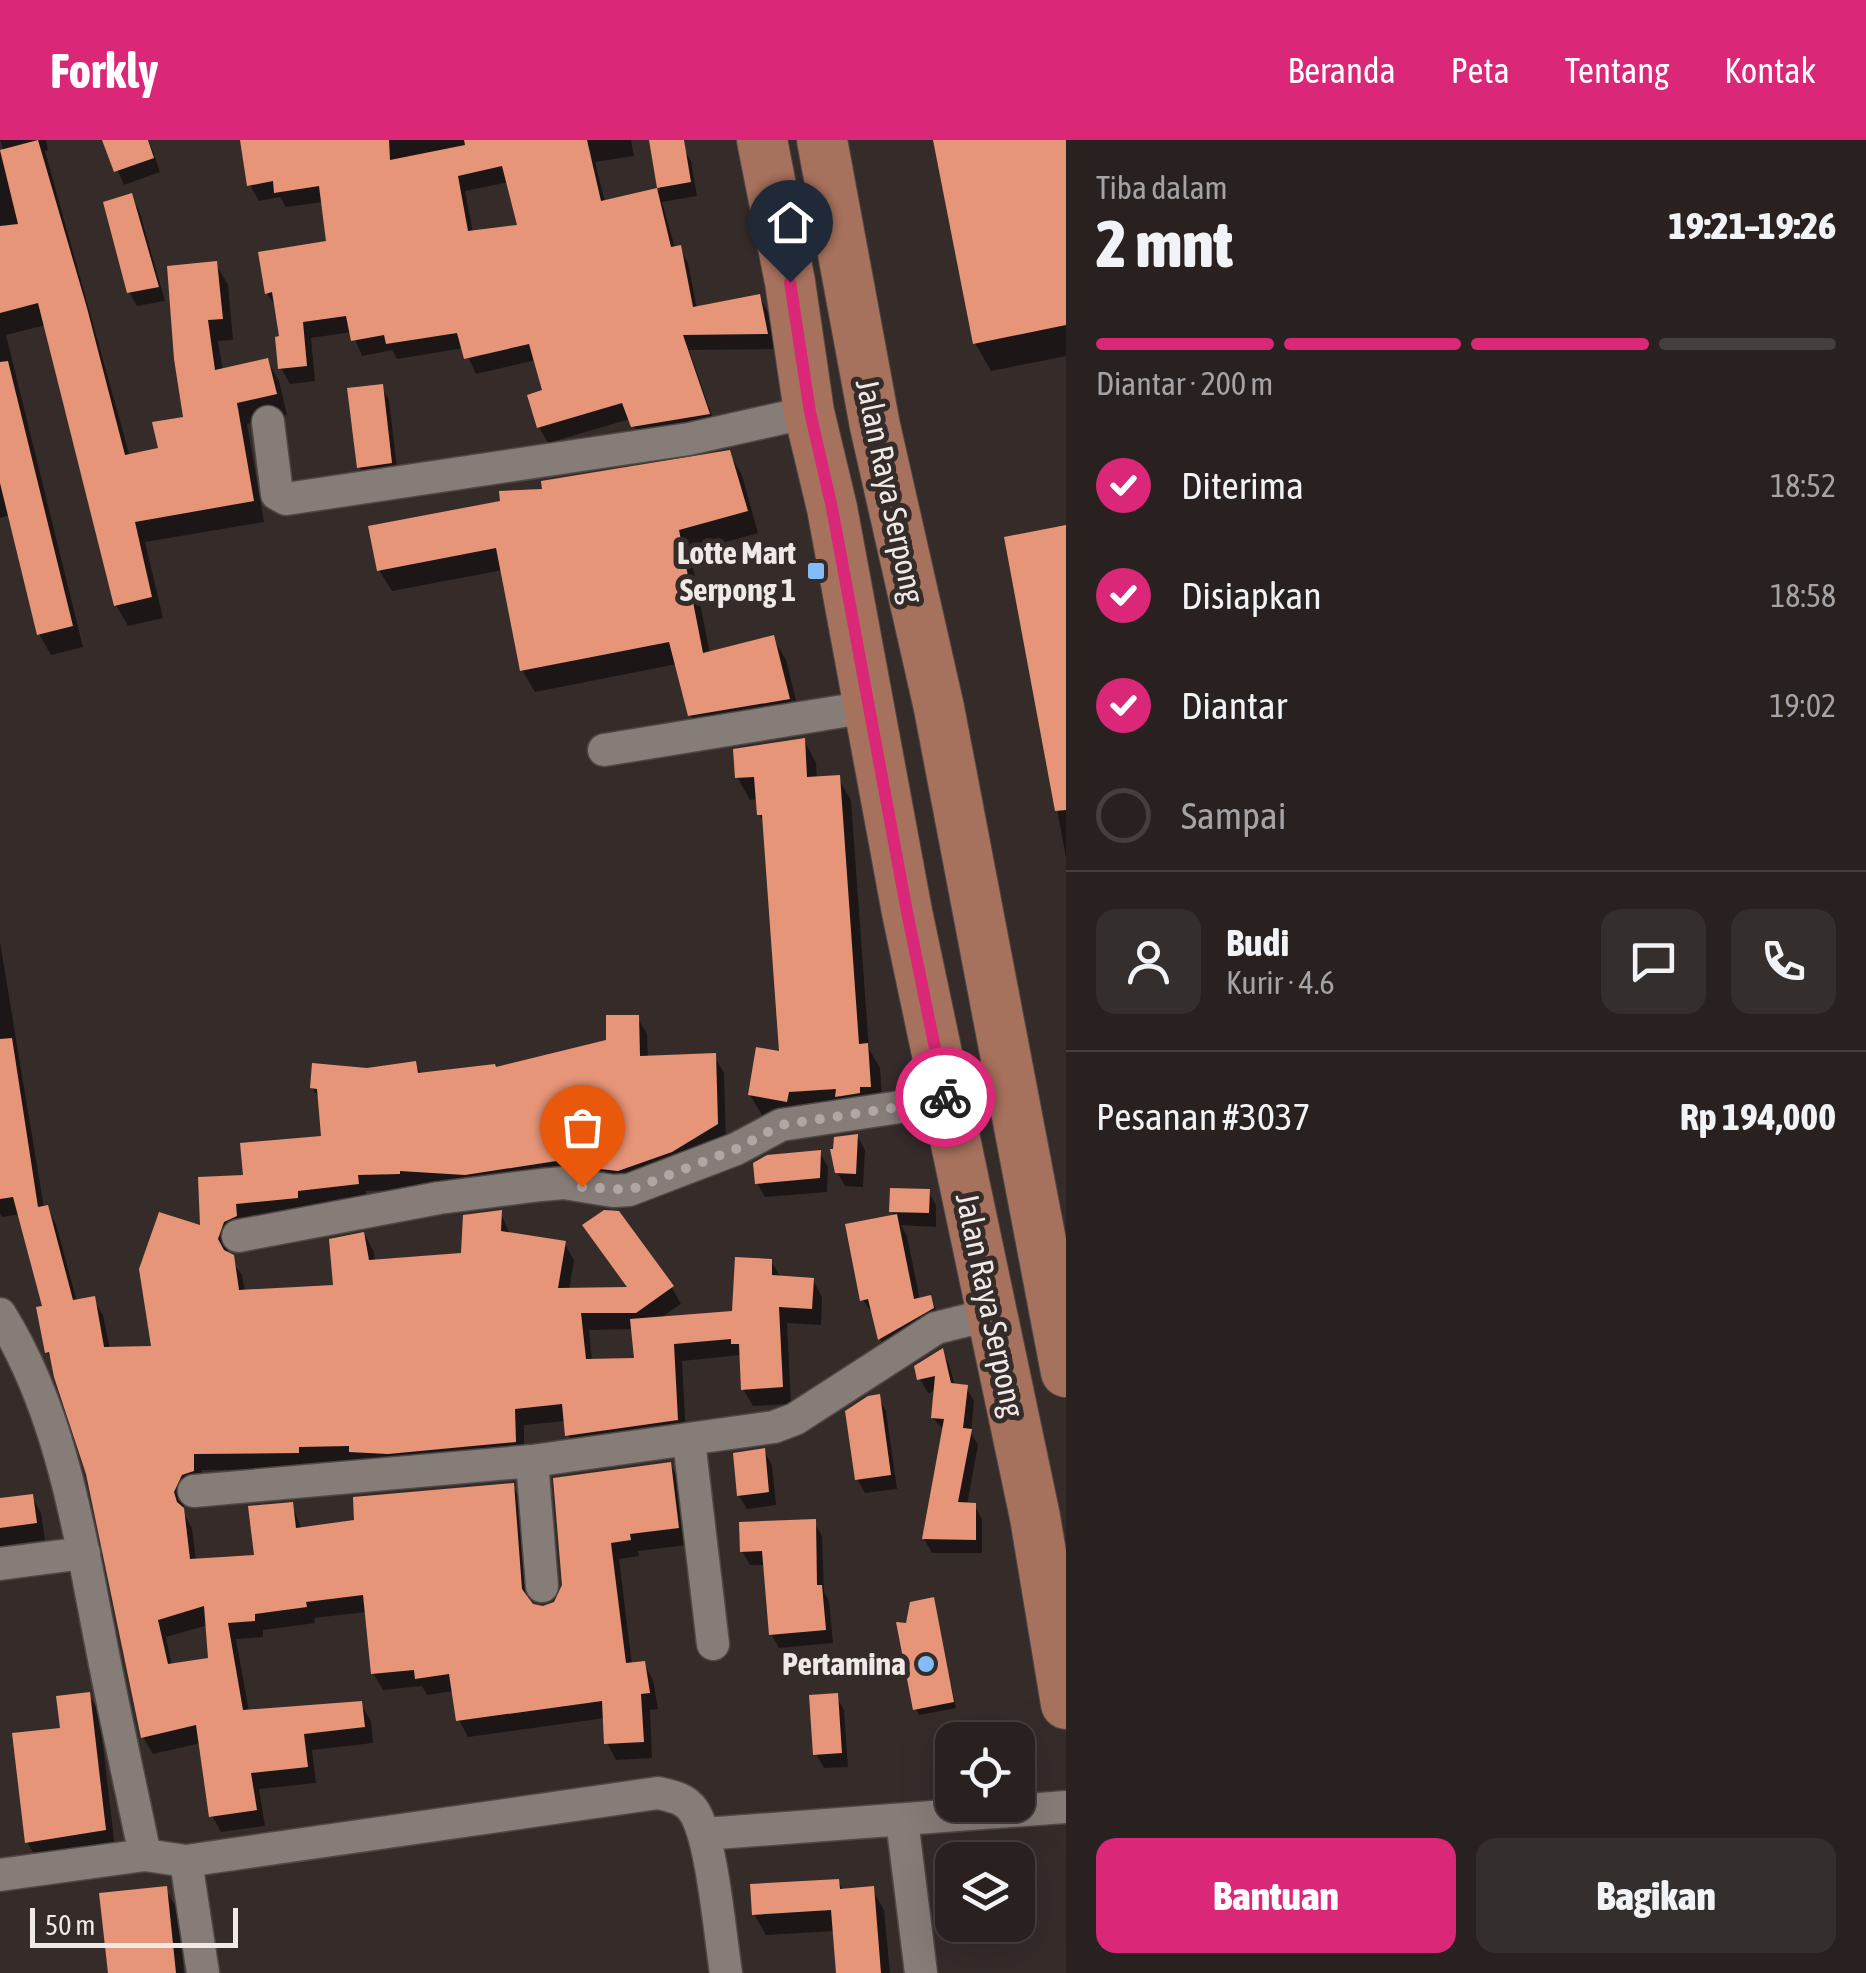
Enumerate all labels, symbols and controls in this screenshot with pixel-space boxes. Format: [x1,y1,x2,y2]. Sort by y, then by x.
text: Forkly [50,43,158,98]
text: Beranda [1288,50,1396,90]
text: Peta [1451,50,1510,90]
text: Tentang [1565,50,1669,90]
text: Kontak [1724,50,1816,90]
text: Tiba dalam [1096,169,1228,206]
pin [748,180,833,283]
icon: home [763,195,818,250]
text: 19:21–19:26 [1668,204,1836,247]
text: 2 mnt [1096,206,1233,281]
text: Diantar · 200 m [1096,365,1273,402]
street label: Jalan Raya Serpong [849,375,932,607]
icon: check [1096,458,1151,513]
text: Diterima [1181,464,1304,507]
text: 18:52 [1770,467,1836,504]
place label: Lotte Mart Serpong 1 [677,534,797,608]
marker: Lotte Mart Serpong 1 [805,560,827,582]
icon: check [1096,568,1151,623]
text: Disiapkan [1181,574,1322,617]
text: 18:58 [1770,577,1836,614]
icon: check [1096,678,1151,733]
text: Diantar [1181,684,1287,727]
text: 19:02 [1770,687,1836,724]
text: Sampai [1181,794,1286,837]
button: person [1096,909,1201,1014]
button: chat [1601,909,1706,1014]
button: phone [1731,909,1836,1014]
text: Budi [1226,921,1289,964]
text: Kurir · 4.6 [1226,964,1334,1001]
courier [895,1047,995,1147]
icon: bike [918,1070,973,1125]
pin [540,1085,625,1188]
text: Pesanan #3037 [1096,1095,1310,1138]
text: Rp 194,000 [1680,1095,1836,1138]
icon: bag [555,1100,610,1155]
street label: Jalan Raya Serpong [949,1189,1032,1421]
place label: Pertamina [782,1645,906,1682]
marker: Pertamina [915,1653,937,1675]
map controls [935,1722,1035,1942]
button: locate [935,1722,1035,1822]
button: Bantuan [1096,1838,1456,1953]
button: Bagikan [1476,1838,1836,1953]
button: layers [935,1842,1035,1942]
scale bar [30,1903,238,1948]
text: 50 m [45,1909,95,1941]

